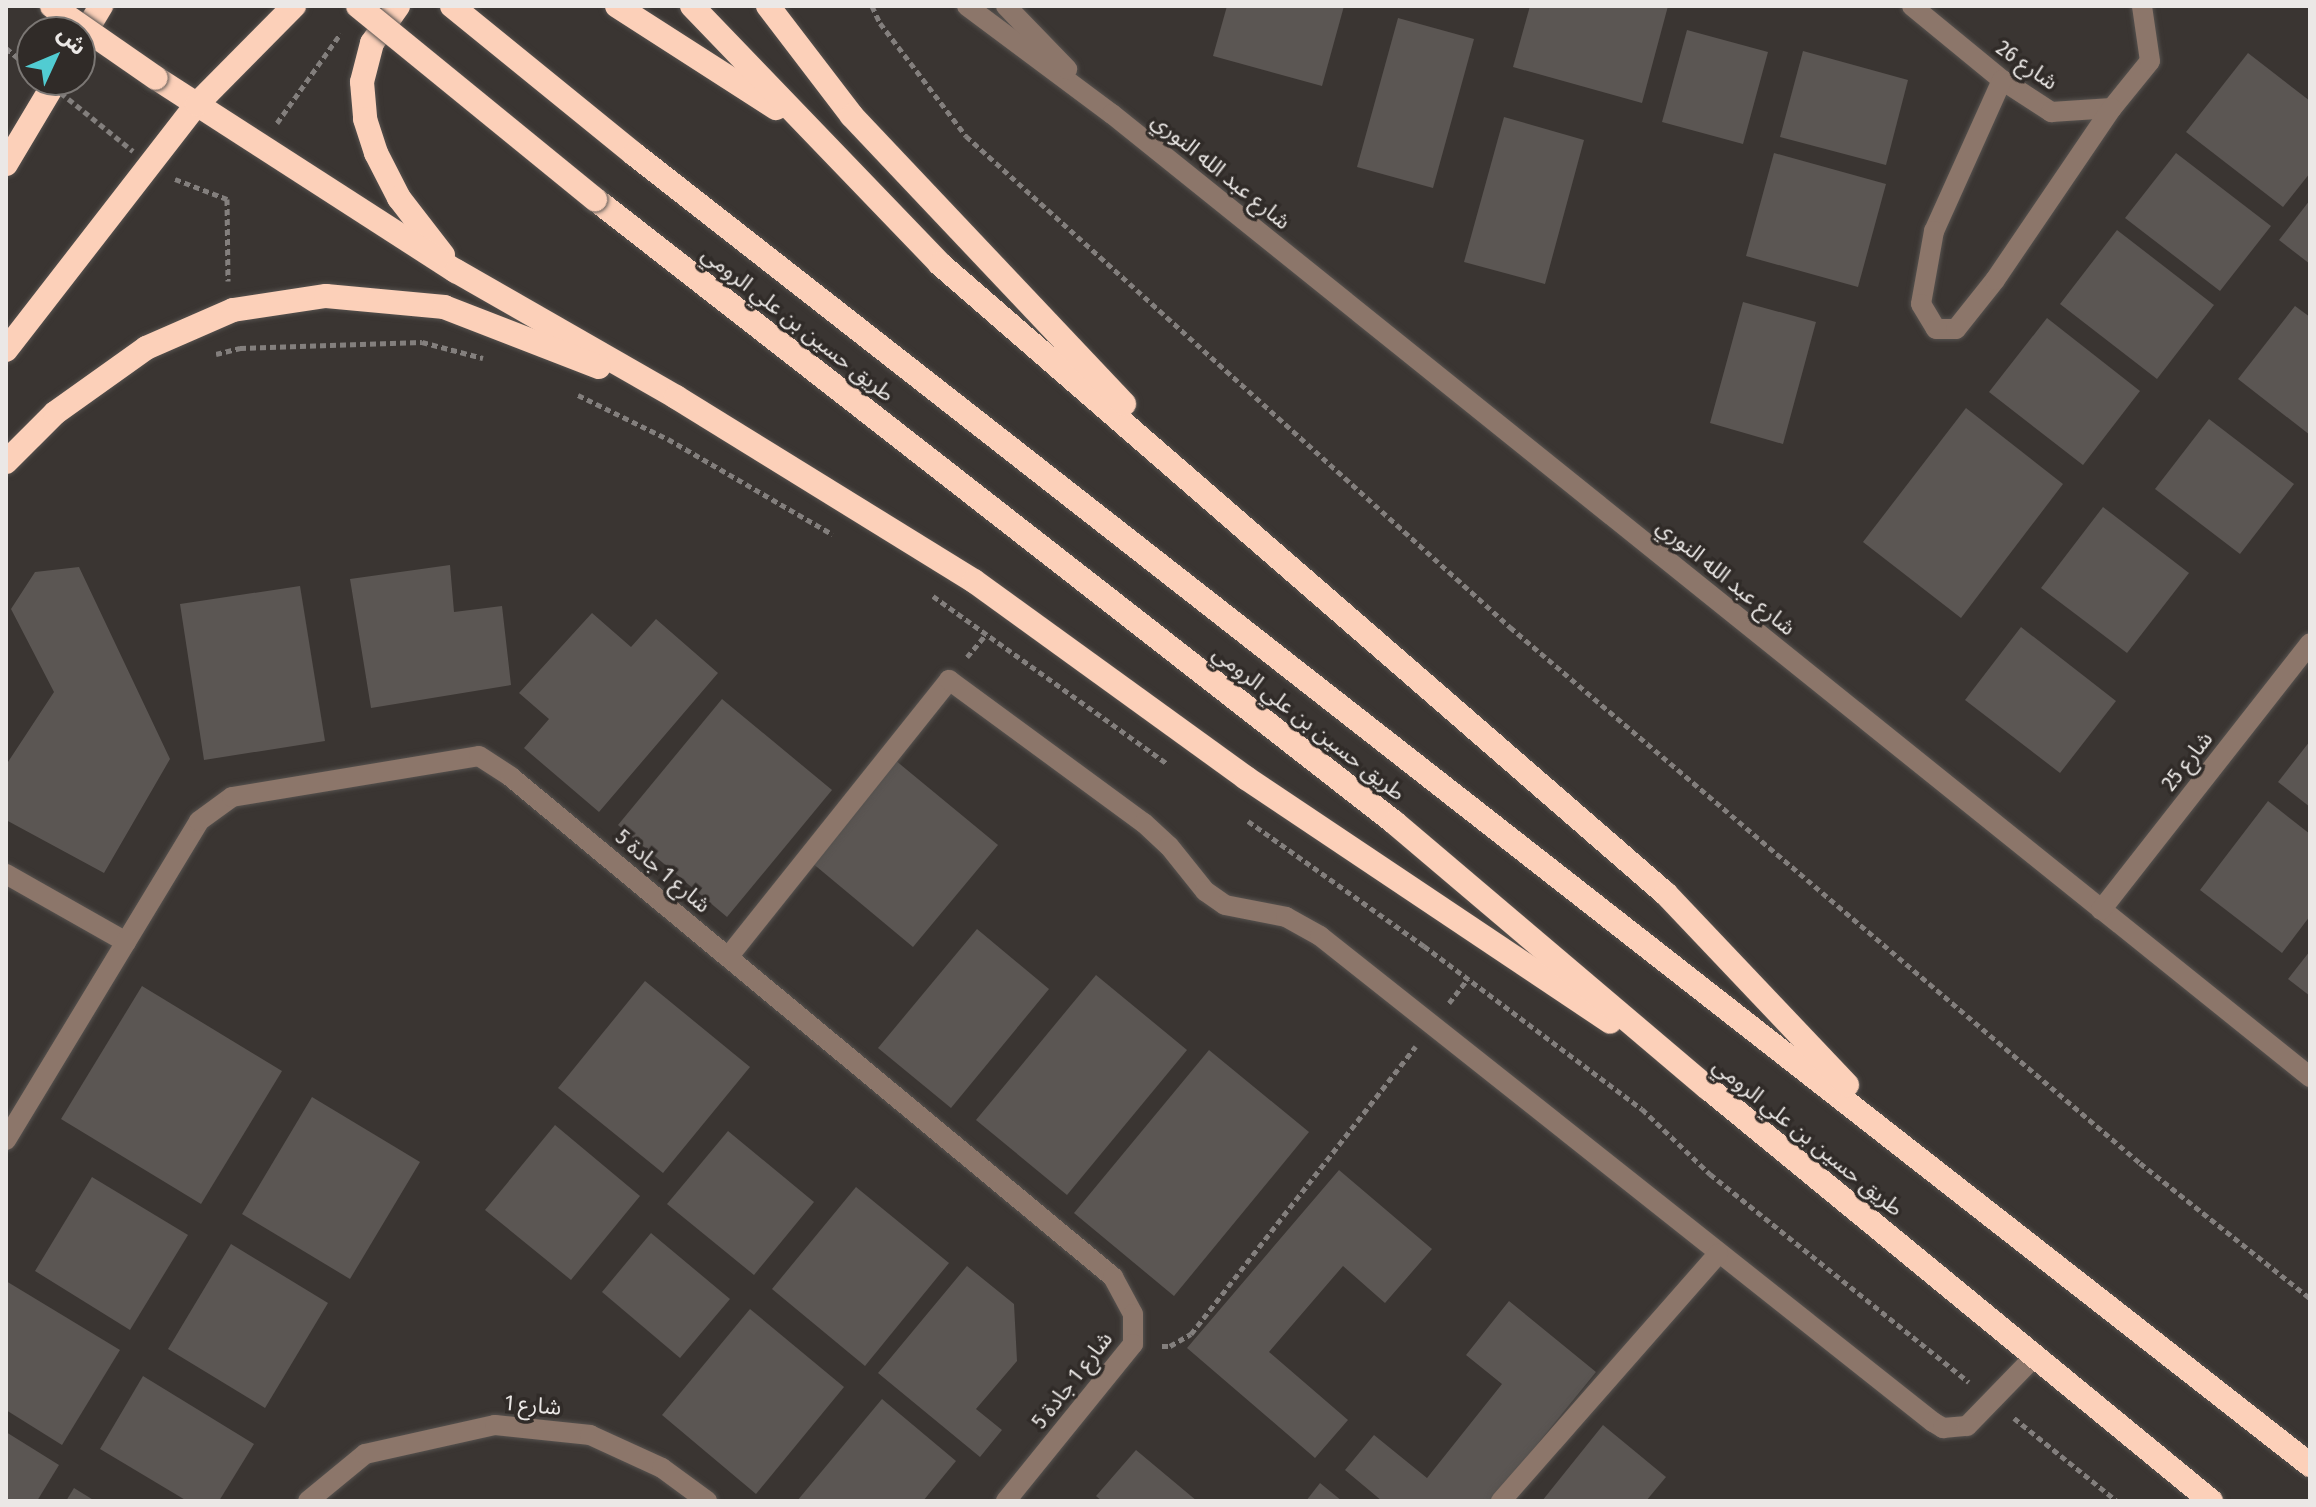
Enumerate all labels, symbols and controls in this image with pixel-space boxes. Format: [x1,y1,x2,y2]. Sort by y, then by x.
north arrow [16,16,96,96]
text: ش [52,20,92,61]
street label: شارع 26 [1991,34,2063,96]
street label: شارع عبد الله النوري [1146,107,1296,235]
street label: طريق حسين بن علي الرومي [697,241,899,407]
street label: شارع عبد الله النوري [1651,513,1801,641]
street label: طريق حسين بن علي الرومي [1208,640,1410,806]
street label: شارع 25 [2156,726,2218,796]
street label: شارع 1 جادة 5 [610,824,716,918]
street label: طريق حسين بن علي الرومي [1708,1052,1908,1222]
street label: شارع 1 جادة 5 [1026,1326,1118,1434]
street label: شارع 1 [504,1389,562,1421]

